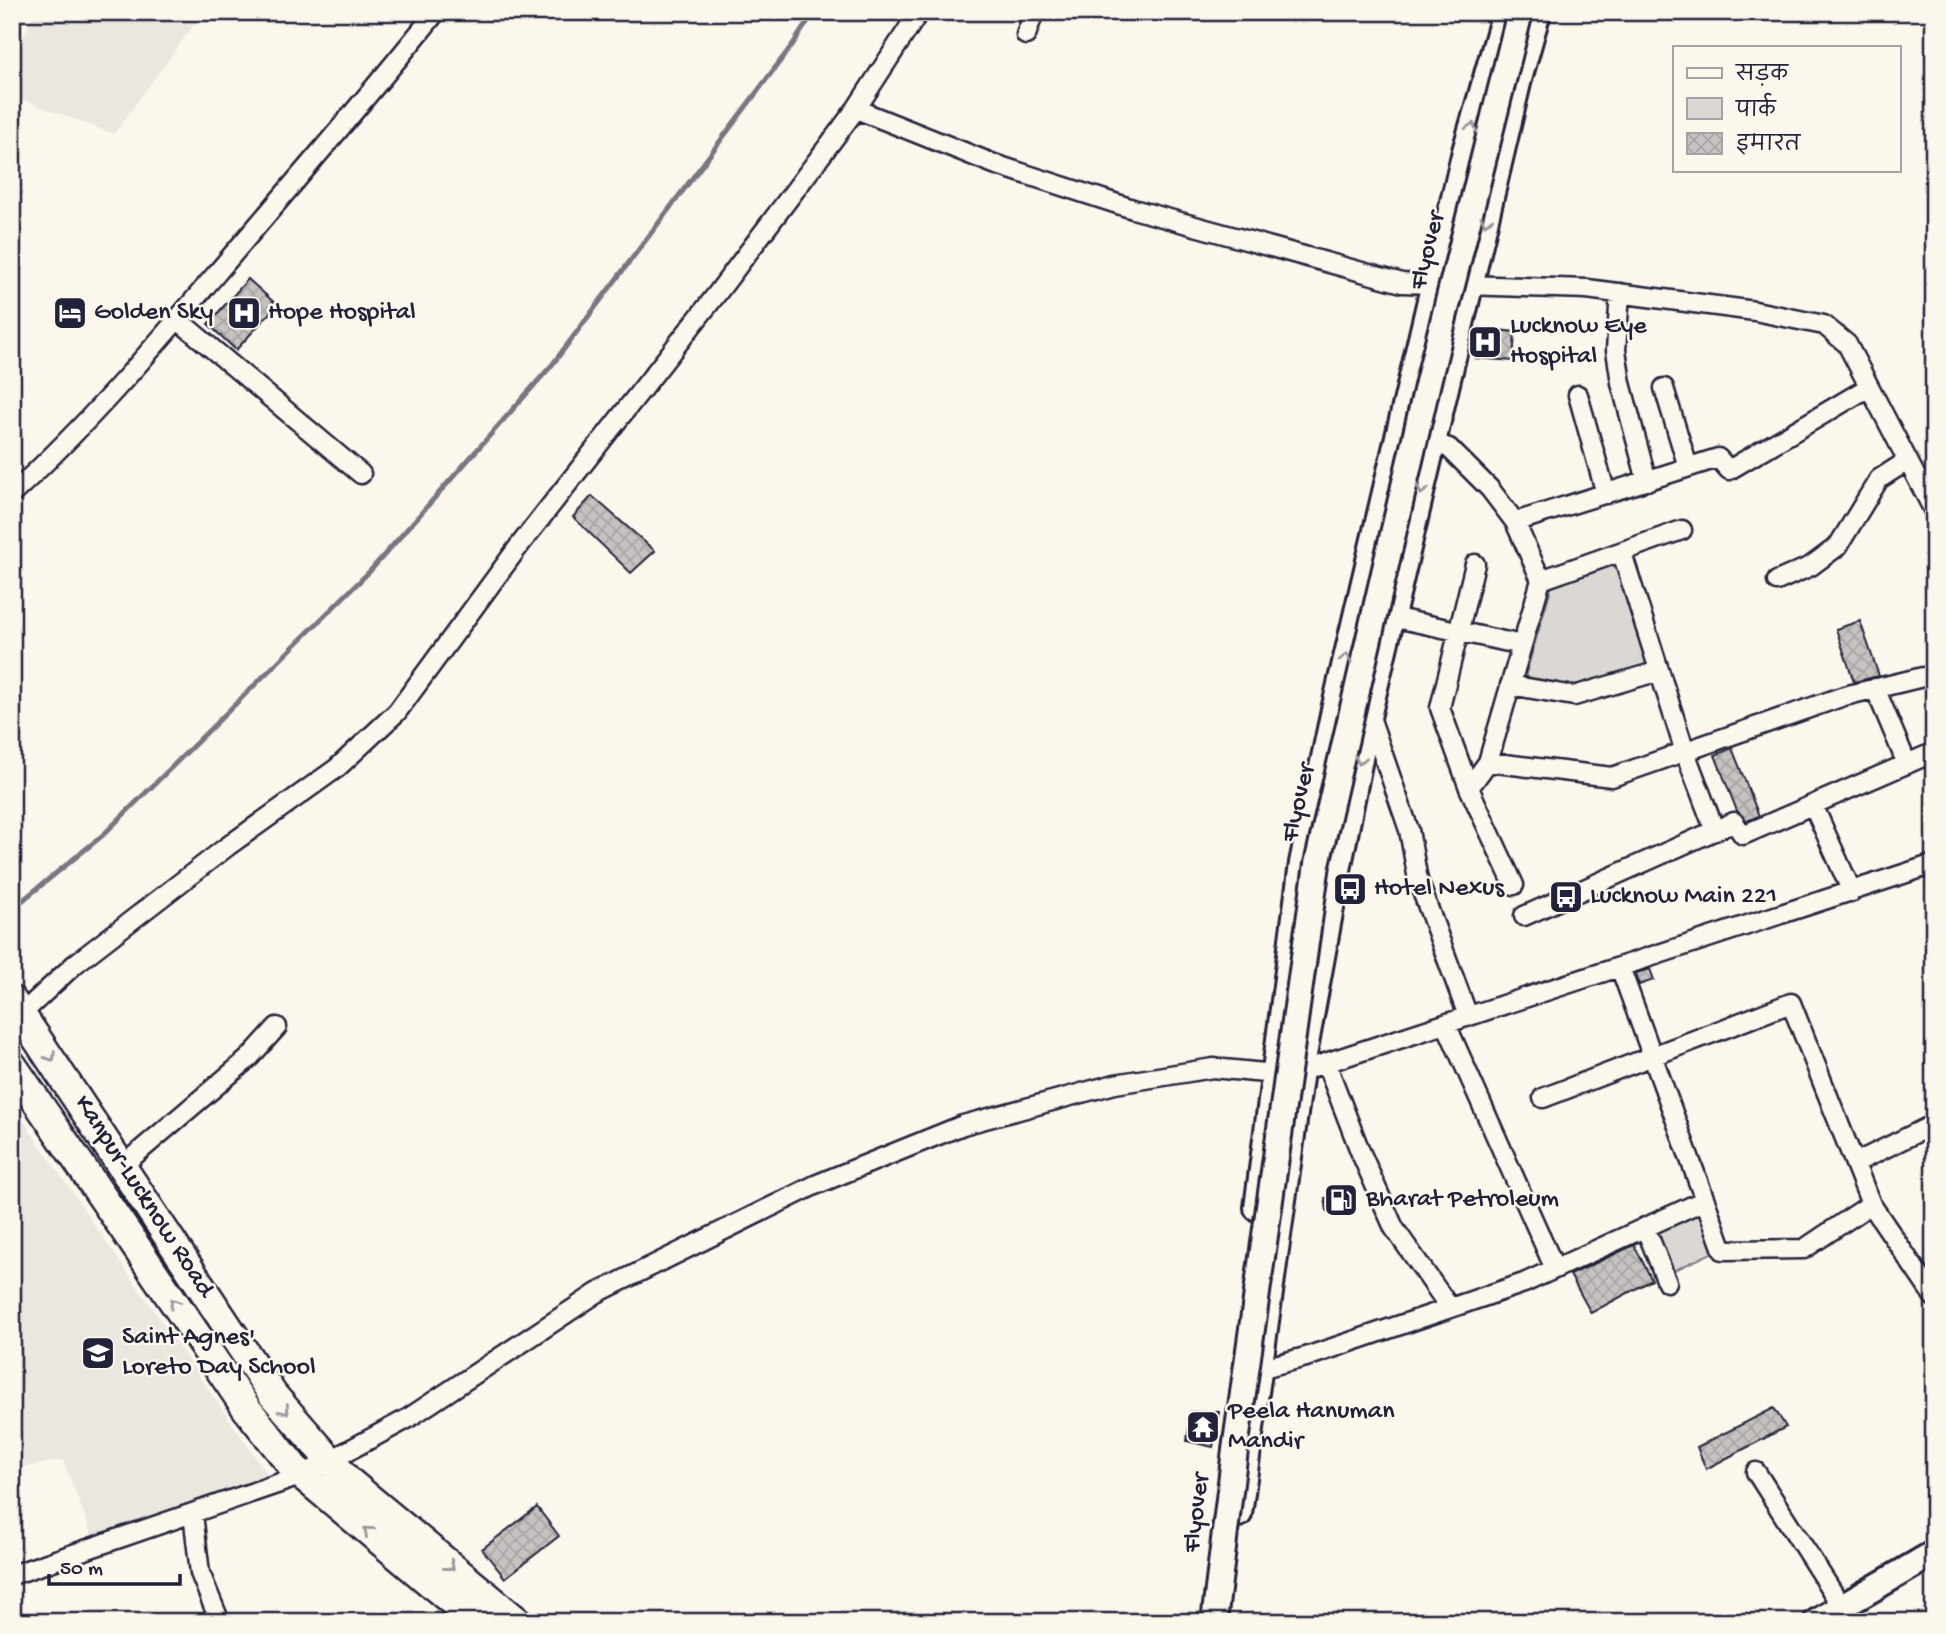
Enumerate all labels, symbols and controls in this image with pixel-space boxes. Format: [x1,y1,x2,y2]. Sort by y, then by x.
legend [1673,46,1900,172]
text: सड़क [1735,64,1789,89]
text: पार्क [1735,92,1777,125]
one-way arrow [1464,121,1478,133]
text: इमारत [1736,133,1802,159]
street label: Flyover [1404,206,1454,294]
one-way arrow [1480,215,1494,227]
hotel icon: Golden Sky [51,294,89,332]
hospital icon: Hope Hospital [225,294,263,332]
place label: Golden Sky [94,298,213,329]
place label: Hope Hospital [268,298,416,329]
place label: Lucknow Eye Hospital [1510,312,1647,373]
hospital icon: Lucknow Eye Hospital [1466,323,1504,361]
one-way arrow [1416,484,1431,496]
one-way arrow [1338,652,1352,664]
one-way arrow [1353,754,1368,766]
street label: Flyover [1276,758,1325,846]
bus stop icon: Hotel Nexus [1331,870,1369,908]
place label: Hotel Nexus [1374,874,1506,905]
bus stop icon: Lucknow Main 221 [1547,878,1585,916]
place label: Lucknow Main 221 [1590,882,1777,913]
one-way arrow [43,1049,55,1062]
street label: Kanpur-Lucknow Road [66,1090,221,1305]
fuel station icon: Bharat Petroleum [1322,1181,1360,1219]
place label: Bharat Petroleum [1365,1185,1559,1216]
one-way arrow [169,1298,182,1311]
place label: Saint Agnes' Loreto Day School [122,1323,316,1384]
school or university icon: Saint Agnes' Loreto Day School [79,1334,117,1372]
place label: Peela Hanuman Mandir [1227,1397,1395,1458]
one-way arrow [277,1402,289,1415]
temple icon: Peela Hanuman Mandir [1184,1408,1222,1446]
street label: Flyover [1178,1469,1219,1555]
one-way arrow [363,1527,376,1539]
scale bar [49,1543,180,1587]
one-way arrow [442,1557,455,1570]
text: 50 m [60,1558,103,1583]

